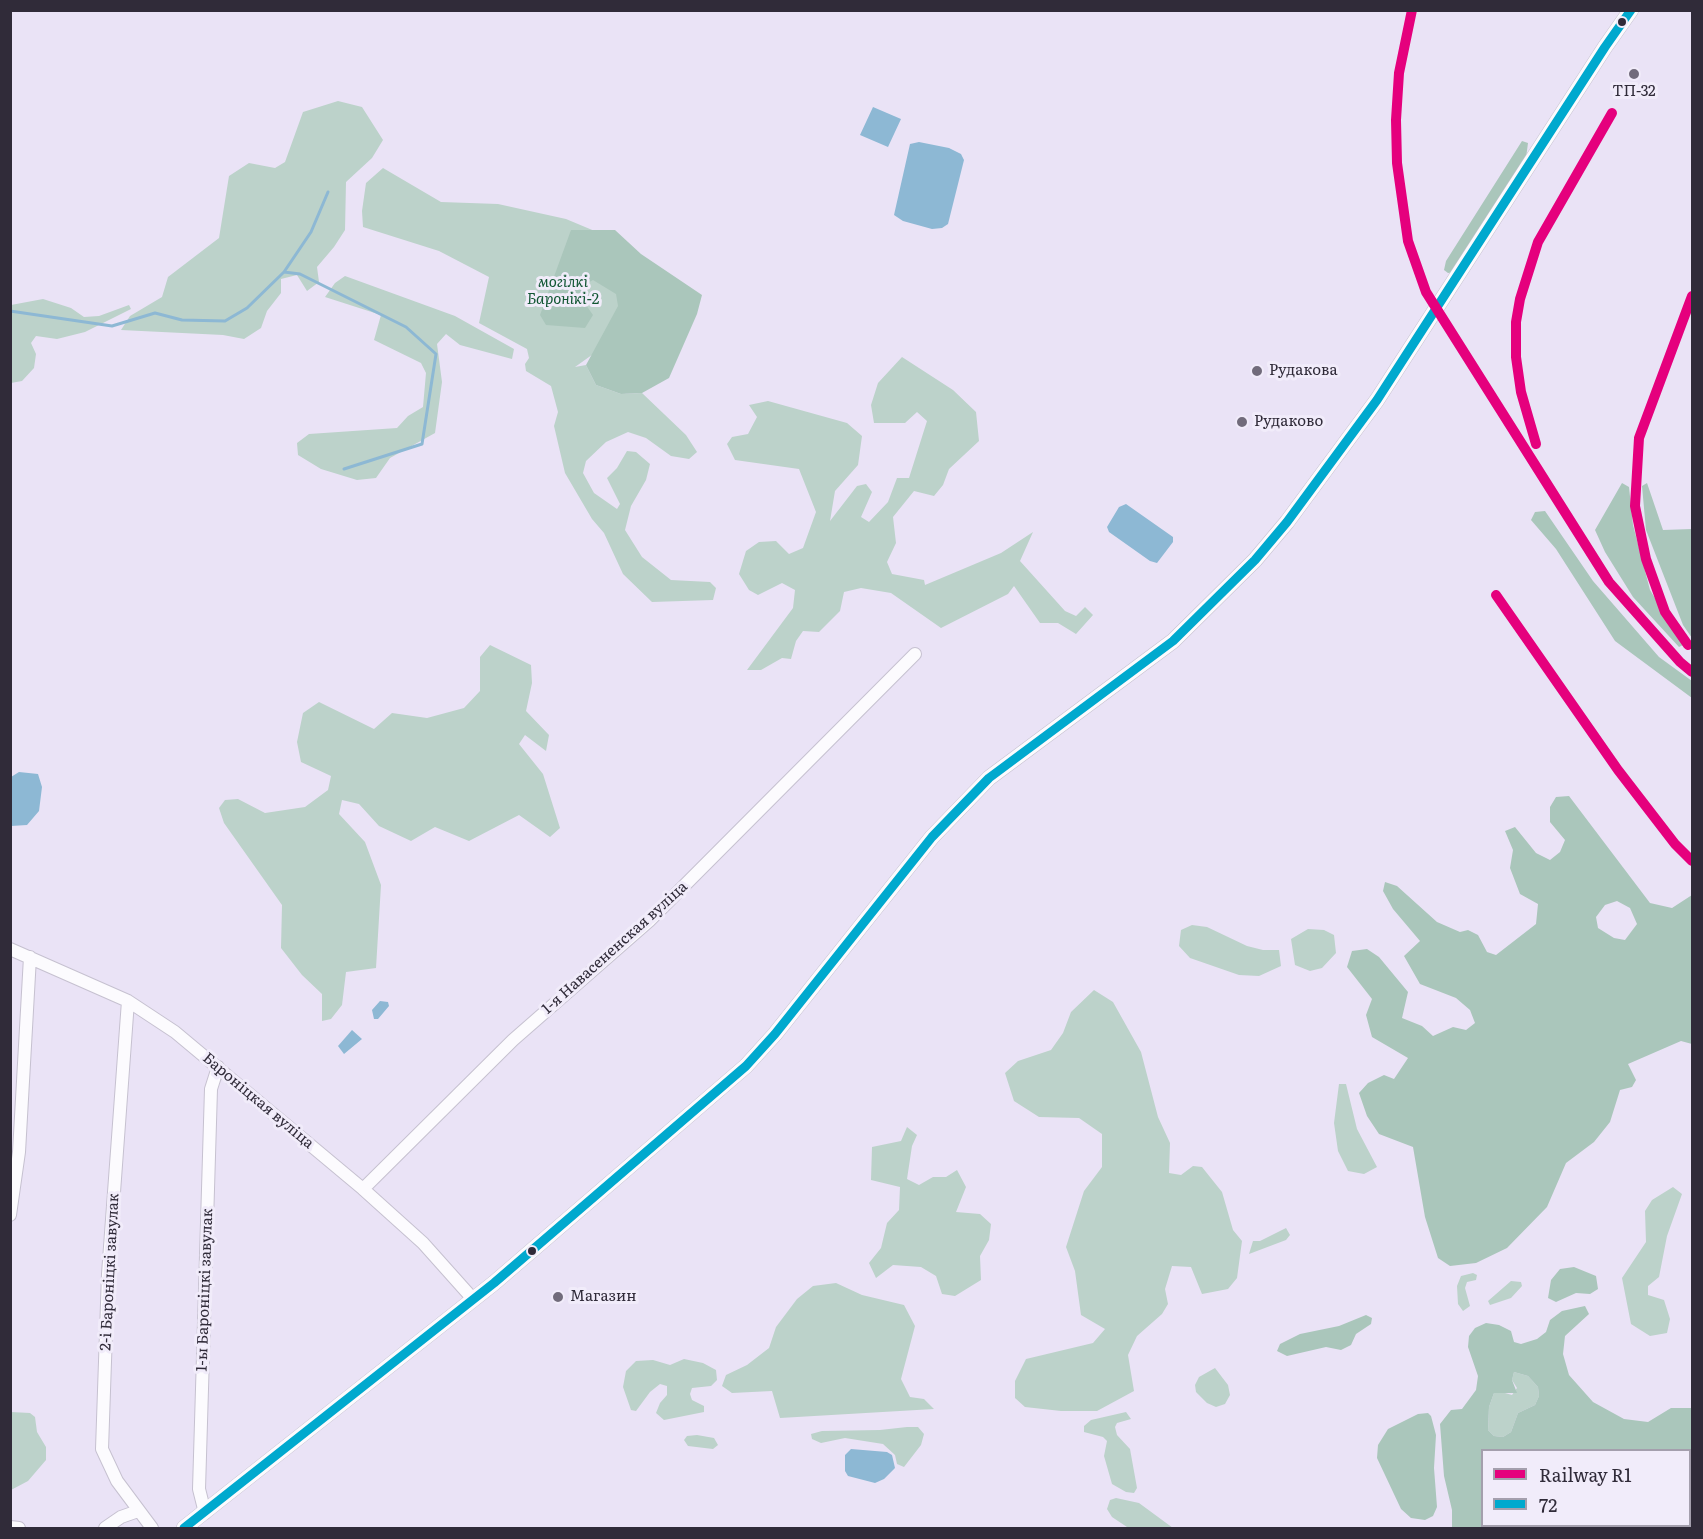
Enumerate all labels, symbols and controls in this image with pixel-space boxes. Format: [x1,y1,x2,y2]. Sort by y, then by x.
unlabelled marker [1616,16,1628,28]
marker: ТП-32 [1627,67,1641,81]
place label: ТП-32 [1612,83,1656,101]
park label: могілкі Баронікі-2 [527,274,599,309]
place label: Рудакова [1269,362,1337,380]
marker: Рудакова [1250,364,1264,378]
place label: Рудаково [1254,413,1323,431]
marker: Рудаково [1235,415,1249,429]
street label: 1-я Навасененская вуліца [539,878,691,1018]
street label: Бароніцкая вуліца [199,1049,317,1153]
street label: 2-і Бароніцкі завулак [97,1193,123,1351]
street label: 1-ы Бароніцкі завулак [193,1208,217,1372]
unlabelled marker [526,1245,538,1257]
place label: Магазин [570,1288,636,1306]
marker: Магазин [551,1290,565,1304]
legend [1481,1449,1691,1527]
text: Railway R1 [1539,1461,1632,1488]
text: 72 [1539,1491,1557,1518]

